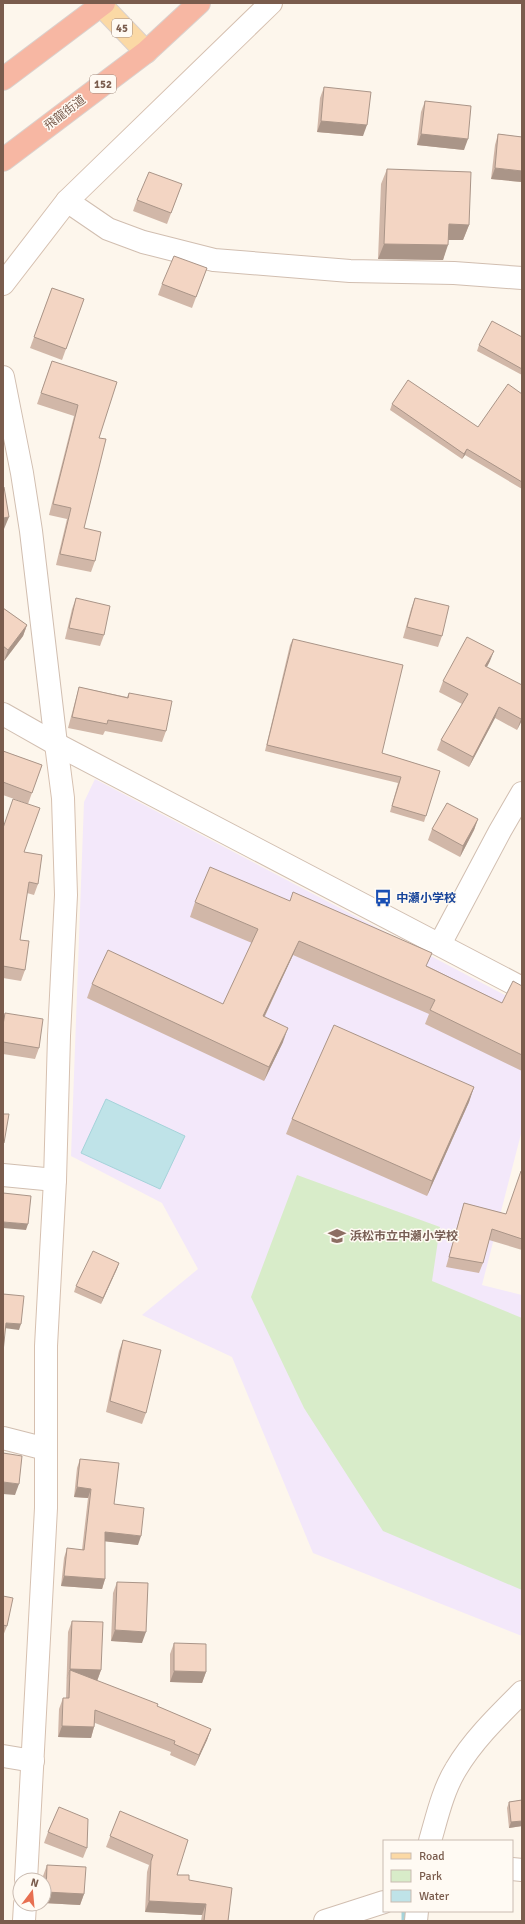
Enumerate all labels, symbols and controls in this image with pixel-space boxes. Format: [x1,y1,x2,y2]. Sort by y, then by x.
road number: 45 [112,19,132,37]
road number: 152 [90,75,116,93]
street label: 飛龍街道 [41,93,89,133]
bus stop icon: 中瀬小学校 [373,888,393,908]
place label: 中瀬小学校 [396,891,456,906]
school or university icon: 浜松市立中瀬小学校 [327,1226,347,1246]
place label: 浜松市立中瀬小学校 [350,1229,458,1244]
legend [383,1840,513,1912]
text: Road [419,1849,445,1864]
text: Park [419,1869,442,1884]
north arrow [12,1872,52,1912]
text: N [29,1876,40,1890]
text: Water [419,1889,450,1904]

